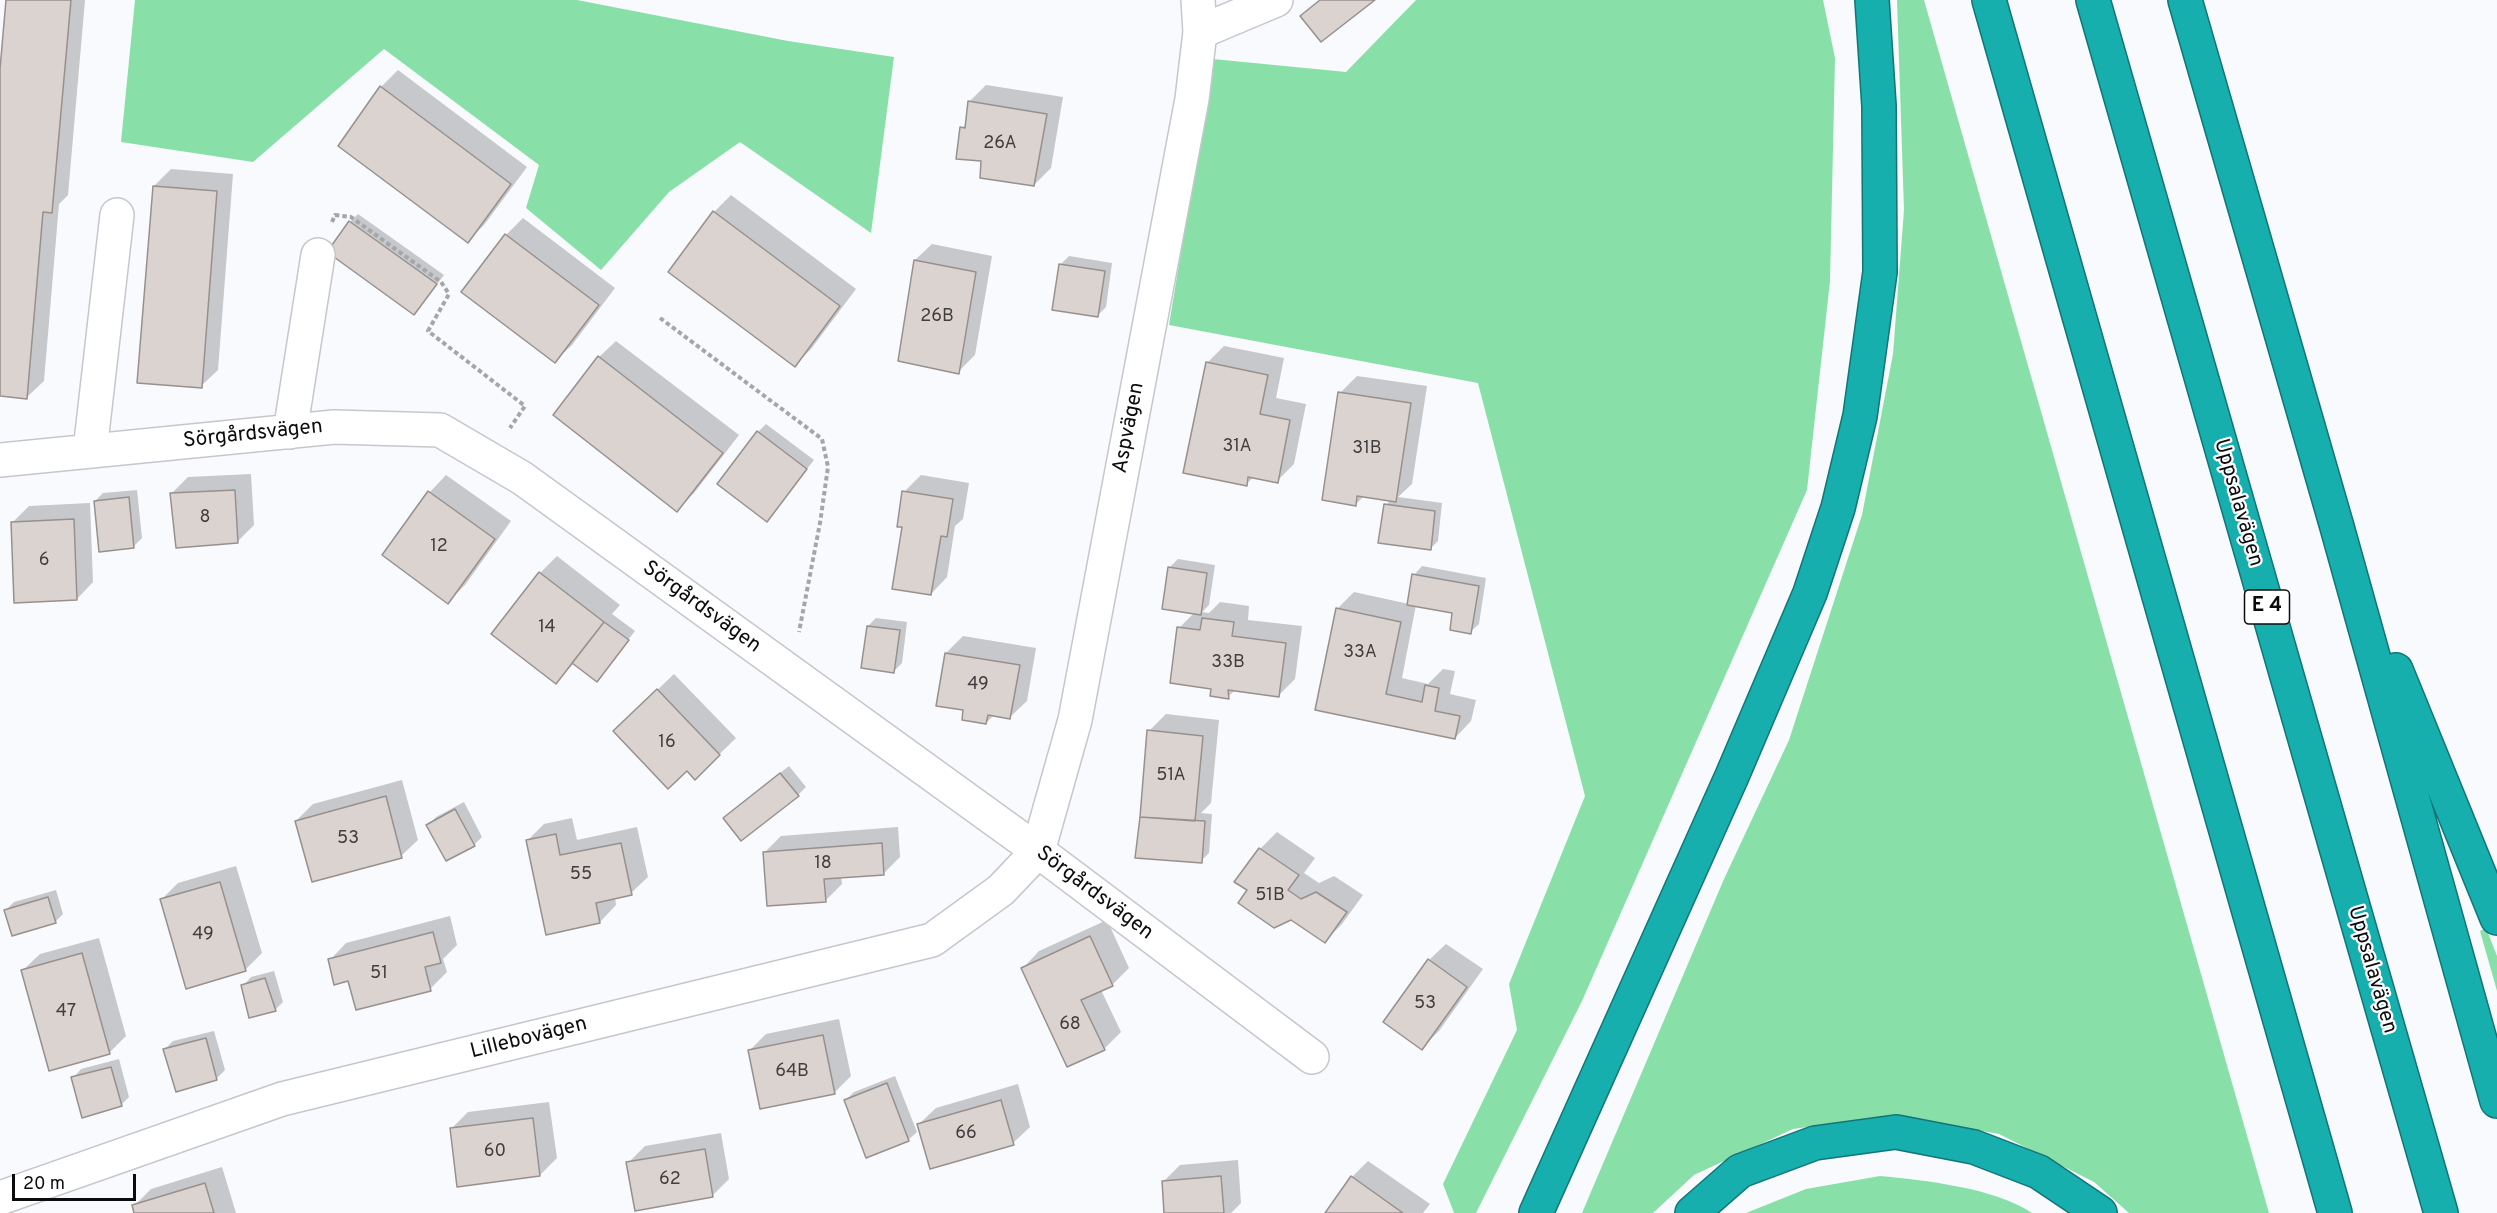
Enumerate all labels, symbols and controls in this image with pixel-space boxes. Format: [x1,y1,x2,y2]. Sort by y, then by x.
house number: 26A [983,133,1017,155]
house number: 26B [920,306,954,328]
street label: Aspvägen [1109,380,1151,476]
street label: Sörgårdsvägen [182,415,324,455]
house number: 31A [1222,436,1252,458]
street label: Uppsalavägen [2207,436,2267,570]
house number: 31B [1352,438,1382,460]
house number: 8 [200,507,210,529]
house number: 12 [430,536,448,558]
house number: 6 [39,550,49,572]
street label: Sörgårdsvägen [637,557,765,659]
road number: E 4 [2244,590,2290,624]
house number: 14 [538,617,556,639]
house number: 33A [1343,642,1377,664]
house number: 33B [1211,652,1245,674]
house number: 49 [967,674,989,696]
house number: 16 [658,732,676,754]
house number: 51A [1156,765,1186,787]
house number: 53 [337,828,359,850]
street label: Sörgårdsvägen [1030,842,1158,946]
house number: 18 [814,853,832,875]
house number: 55 [570,864,592,886]
house number: 51B [1255,885,1285,907]
street label: Uppsalavägen [2341,903,2401,1037]
house number: 49 [192,924,214,946]
house number: 51 [370,963,388,985]
house number: 53 [1414,993,1436,1015]
house number: 47 [56,1001,76,1023]
street label: Lillebovägen [468,1012,590,1066]
house number: 68 [1059,1014,1081,1036]
house number: 64B [775,1061,809,1083]
house number: 66 [955,1123,977,1145]
house number: 60 [484,1141,506,1163]
scale bar [15,1162,140,1200]
house number: 62 [659,1169,681,1191]
text: 20 m [23,1173,65,1196]

